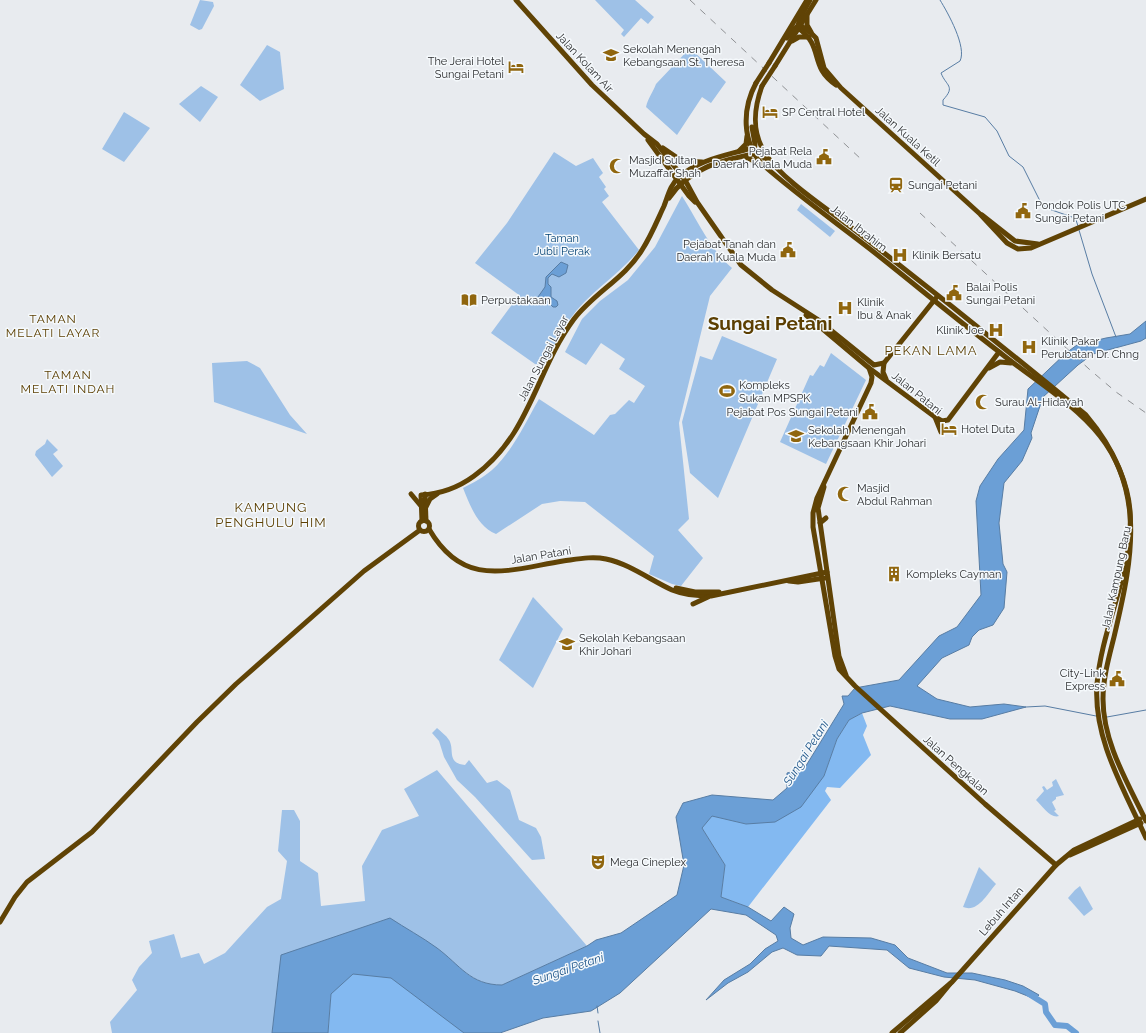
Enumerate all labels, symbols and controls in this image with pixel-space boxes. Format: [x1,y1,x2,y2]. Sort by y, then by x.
street label: Jalan Kolam Air [553,29,616,95]
place label: Sekolah Menengah Kebangsaan St. Theresa [623,43,745,69]
school or university icon: Sekolah Menengah Kebangsaan St. Theresa [602,46,620,64]
place label: The Jerai Hotel Sungai Petani [428,55,504,81]
hotel icon: The Jerai Hotel Sungai Petani [507,58,525,76]
hotel icon: SP Central Hotel [761,103,779,121]
street label: Jalan Kuala Ketil [873,104,943,169]
place label: SP Central Hotel [782,106,865,119]
place label: Pejabat Rela Daerah Kuala Muda [712,145,812,171]
public building icon: Pejabat Rela Daerah Kuala Muda [815,148,833,166]
place label: Masjid Sultan Muzaffar Shah [629,154,701,180]
mosque icon: Masjid Sultan Muzaffar Shah [608,157,626,175]
station icon: Sungai Petani [887,176,905,194]
place label: Sungai Petani [908,179,977,192]
place label: Pondok Polis UTC Sungai Petani [1035,199,1126,225]
street label: Jalan Ibrahim [828,202,889,254]
public building icon: Pondok Polis UTC Sungai Petani [1014,202,1032,220]
park label: Taman Jubli Perak [534,232,590,258]
place label: Pejabat Tanah dan Daerah Kuala Muda [676,238,776,264]
public building icon: Pejabat Tanah dan Daerah Kuala Muda [779,241,797,259]
hospital icon: Klinik Bersatu [891,246,909,264]
place label: Klinik Bersatu [912,249,981,262]
place label: Balai Polis Sungai Petani [966,281,1035,307]
public building icon: Balai Polis Sungai Petani [945,284,963,302]
library icon: Perpustakaan [460,291,478,309]
place label: Perpustakaan [481,294,551,307]
place label: Klinik Ibu & Anak [857,296,911,322]
hospital icon: Klinik Ibu & Anak [836,299,854,317]
district label: TAMAN MELATI LAYAR [6,312,100,340]
district label: Sungai Petani [708,312,832,334]
street label: Jalan Sungai Layar [515,313,572,403]
hospital icon: Klinik Joe [987,321,1005,339]
place label: Klinik Joe [936,324,985,337]
place label: Klinik Pakar Perubatan Dr. Chng [1041,335,1139,361]
hospital icon: Klinik Pakar Perubatan Dr. Chng [1020,338,1038,356]
district label: PEKAN LAMA [884,343,978,358]
district label: TAMAN MELATI INDAH [21,368,115,396]
street label: Jalan Patani [889,369,944,418]
place label: Kompleks Sukan MPSPK [739,379,811,405]
sports icon: Kompleks Sukan MPSPK [718,382,736,400]
mosque icon: Surau Al-Hidayah [974,393,992,411]
place label: Surau Al-Hidayah [995,396,1083,409]
public building icon: Pejabat Pos Sungai Petani [861,403,879,421]
place label: Pejabat Pos Sungai Petani [726,406,858,419]
hotel icon: Hotel Duta [940,420,958,438]
place label: Hotel Duta [961,423,1015,436]
place label: Sekolah Menengah Kebangsaan Khir Johari [808,424,926,450]
school or university icon: Sekolah Menengah Kebangsaan Khir Johari [787,427,805,445]
place label: Masjid Abdul Rahman [857,482,932,508]
mosque icon: Masjid Abdul Rahman [836,485,854,503]
district label: KAMPUNG PENGHULU HIM [215,500,327,530]
street label: Jalan Kampung Baru [1099,525,1134,631]
street label: Jalan Patani [510,544,572,567]
building icon: Kompleks Cayman [885,565,903,583]
place label: Kompleks Cayman [906,568,1001,581]
place label: Sekolah Kebangsaan Khir Johari [579,632,685,658]
school or university icon: Sekolah Kebangsaan Khir Johari [558,635,576,653]
place label: City-Link Express [1060,667,1105,693]
public building icon: City-Link Express [1108,670,1126,688]
water label: Sungai Petani [780,718,832,789]
street label: Jalan Pengkalan [920,733,991,798]
theatre icon: Mega Cineplex [589,853,607,871]
place label: Mega Cineplex [610,856,686,869]
street label: Lebuh Intan [977,884,1026,938]
water label: Sungai Petani [530,950,606,988]

